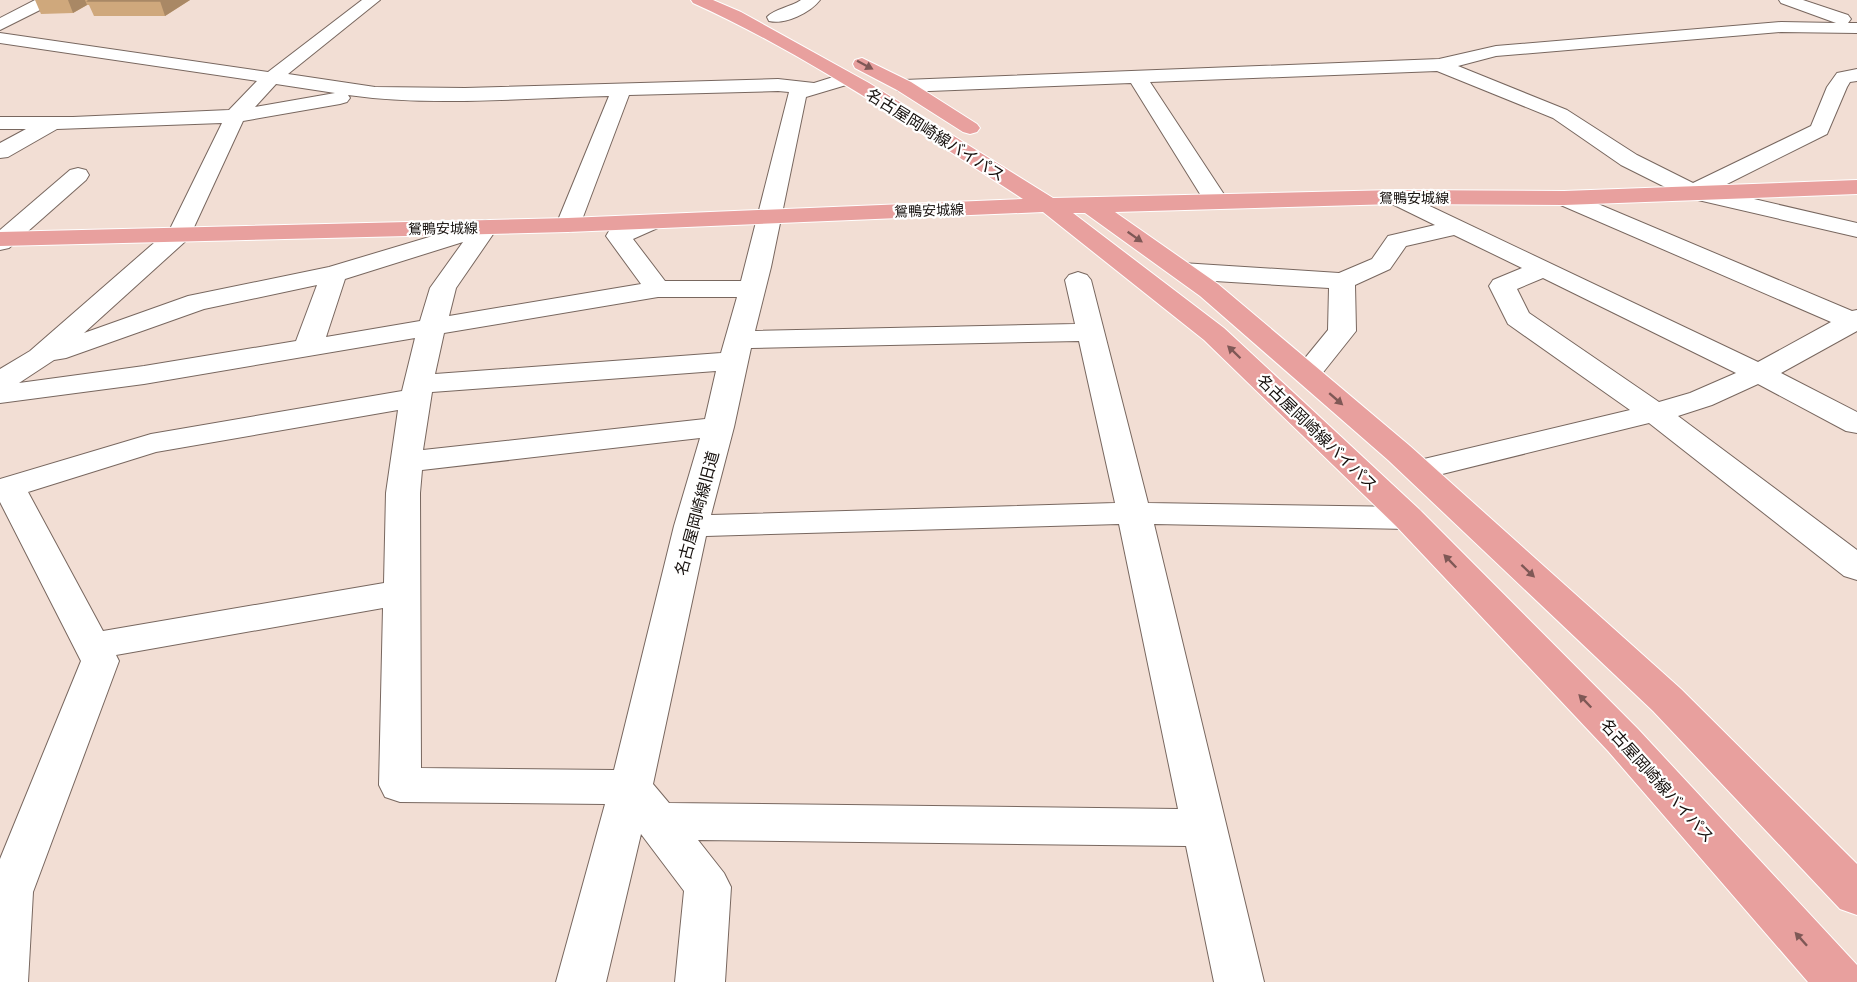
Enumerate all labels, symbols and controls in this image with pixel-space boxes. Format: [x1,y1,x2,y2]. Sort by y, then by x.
one-way arrow [856,60,873,70]
street label: 名古屋岡崎線バイパス [863,84,1009,184]
street label: 鴛鴨安城線 [1379,189,1449,206]
street label: 鴛鴨安城線 [894,200,964,220]
street label: 鴛鴨安城線 [408,219,478,237]
one-way arrow [1127,231,1143,243]
one-way arrow [1227,346,1241,360]
street label: 名古屋岡崎線バイパス [1254,370,1382,494]
one-way arrow [1328,392,1344,405]
street label: 名古屋岡崎線旧道 [670,449,722,577]
one-way arrow [1443,555,1457,569]
one-way arrow [1520,564,1535,578]
one-way arrow [1578,694,1592,709]
street label: 名古屋岡崎線バイパス [1598,714,1718,846]
one-way arrow [1794,931,1808,946]

